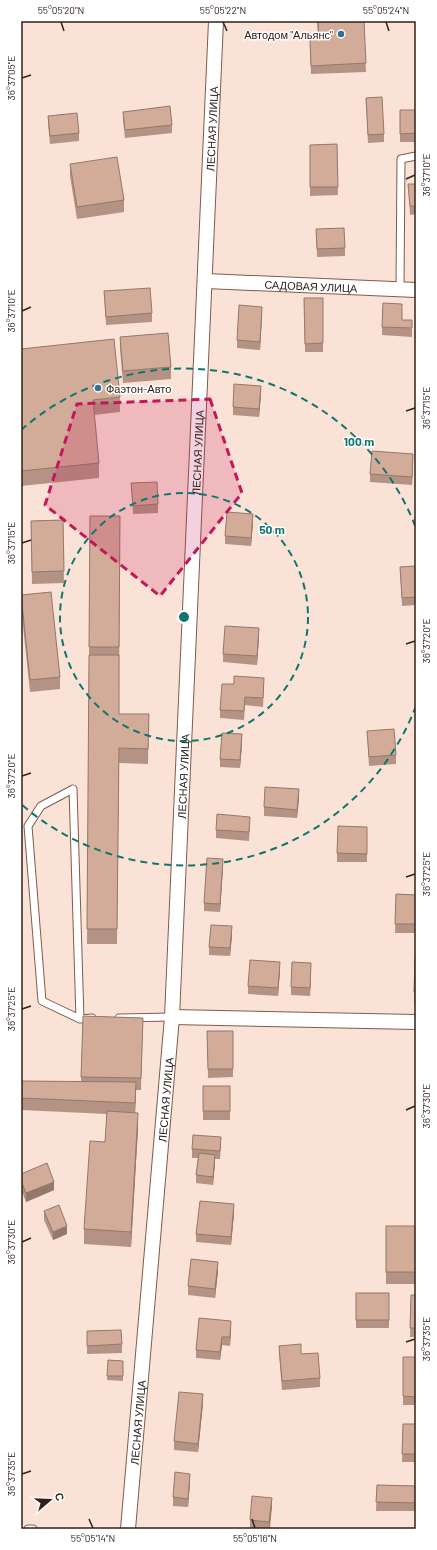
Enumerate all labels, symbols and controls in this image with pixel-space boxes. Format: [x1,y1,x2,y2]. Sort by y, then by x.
text: 55°05'20"N [38,4,84,16]
text: 55°05'22"N [200,4,246,16]
text: 55°05'24"N [363,4,409,16]
place label: Автодом "Альянс" [244,28,333,41]
marker: Автодом "Альянс" [336,29,346,39]
text: 36°37'05"E [5,56,17,100]
street label: ЛЕСНАЯ УЛИЦА [203,85,220,172]
text: 36°37'10"E [420,153,432,197]
street label: САДОВАЯ УЛИЦА [264,277,358,294]
text: 36°37'10"E [5,289,17,333]
place label: Фаэтон-Авто [106,382,171,395]
marker: Фаэтон-Авто [93,383,103,393]
text: 36°37'15"E [420,387,432,429]
street label: ЛЕСНАЯ УЛИЦА [189,409,205,495]
text: 100 m [344,434,374,448]
text: 36°37'15"E [5,522,17,564]
text: 50 m [259,522,285,536]
centre of rings [177,610,191,624]
text: 36°37'20"E [420,619,432,664]
street label: ЛЕСНАЯ УЛИЦА [174,733,191,819]
text: 36°37'20"E [5,754,17,799]
text: 36°37'25"E [420,852,432,896]
text: 36°37'25"E [5,987,17,1031]
street label: ЛЕСНАЯ УЛИЦА [155,1056,175,1143]
text: 36°37'30"E [420,1084,432,1128]
text: 36°37'30"E [5,1220,17,1264]
text: 36°37'35"E [420,1317,432,1361]
street label: ЛЕСНАЯ УЛИЦА [127,1379,147,1465]
text: 36°37'35"E [5,1452,17,1496]
north arrow [30,1480,70,1520]
text: С [52,1491,67,1503]
text: 55°05'14"N [71,1532,115,1544]
text: 55°05'16"N [233,1532,277,1544]

